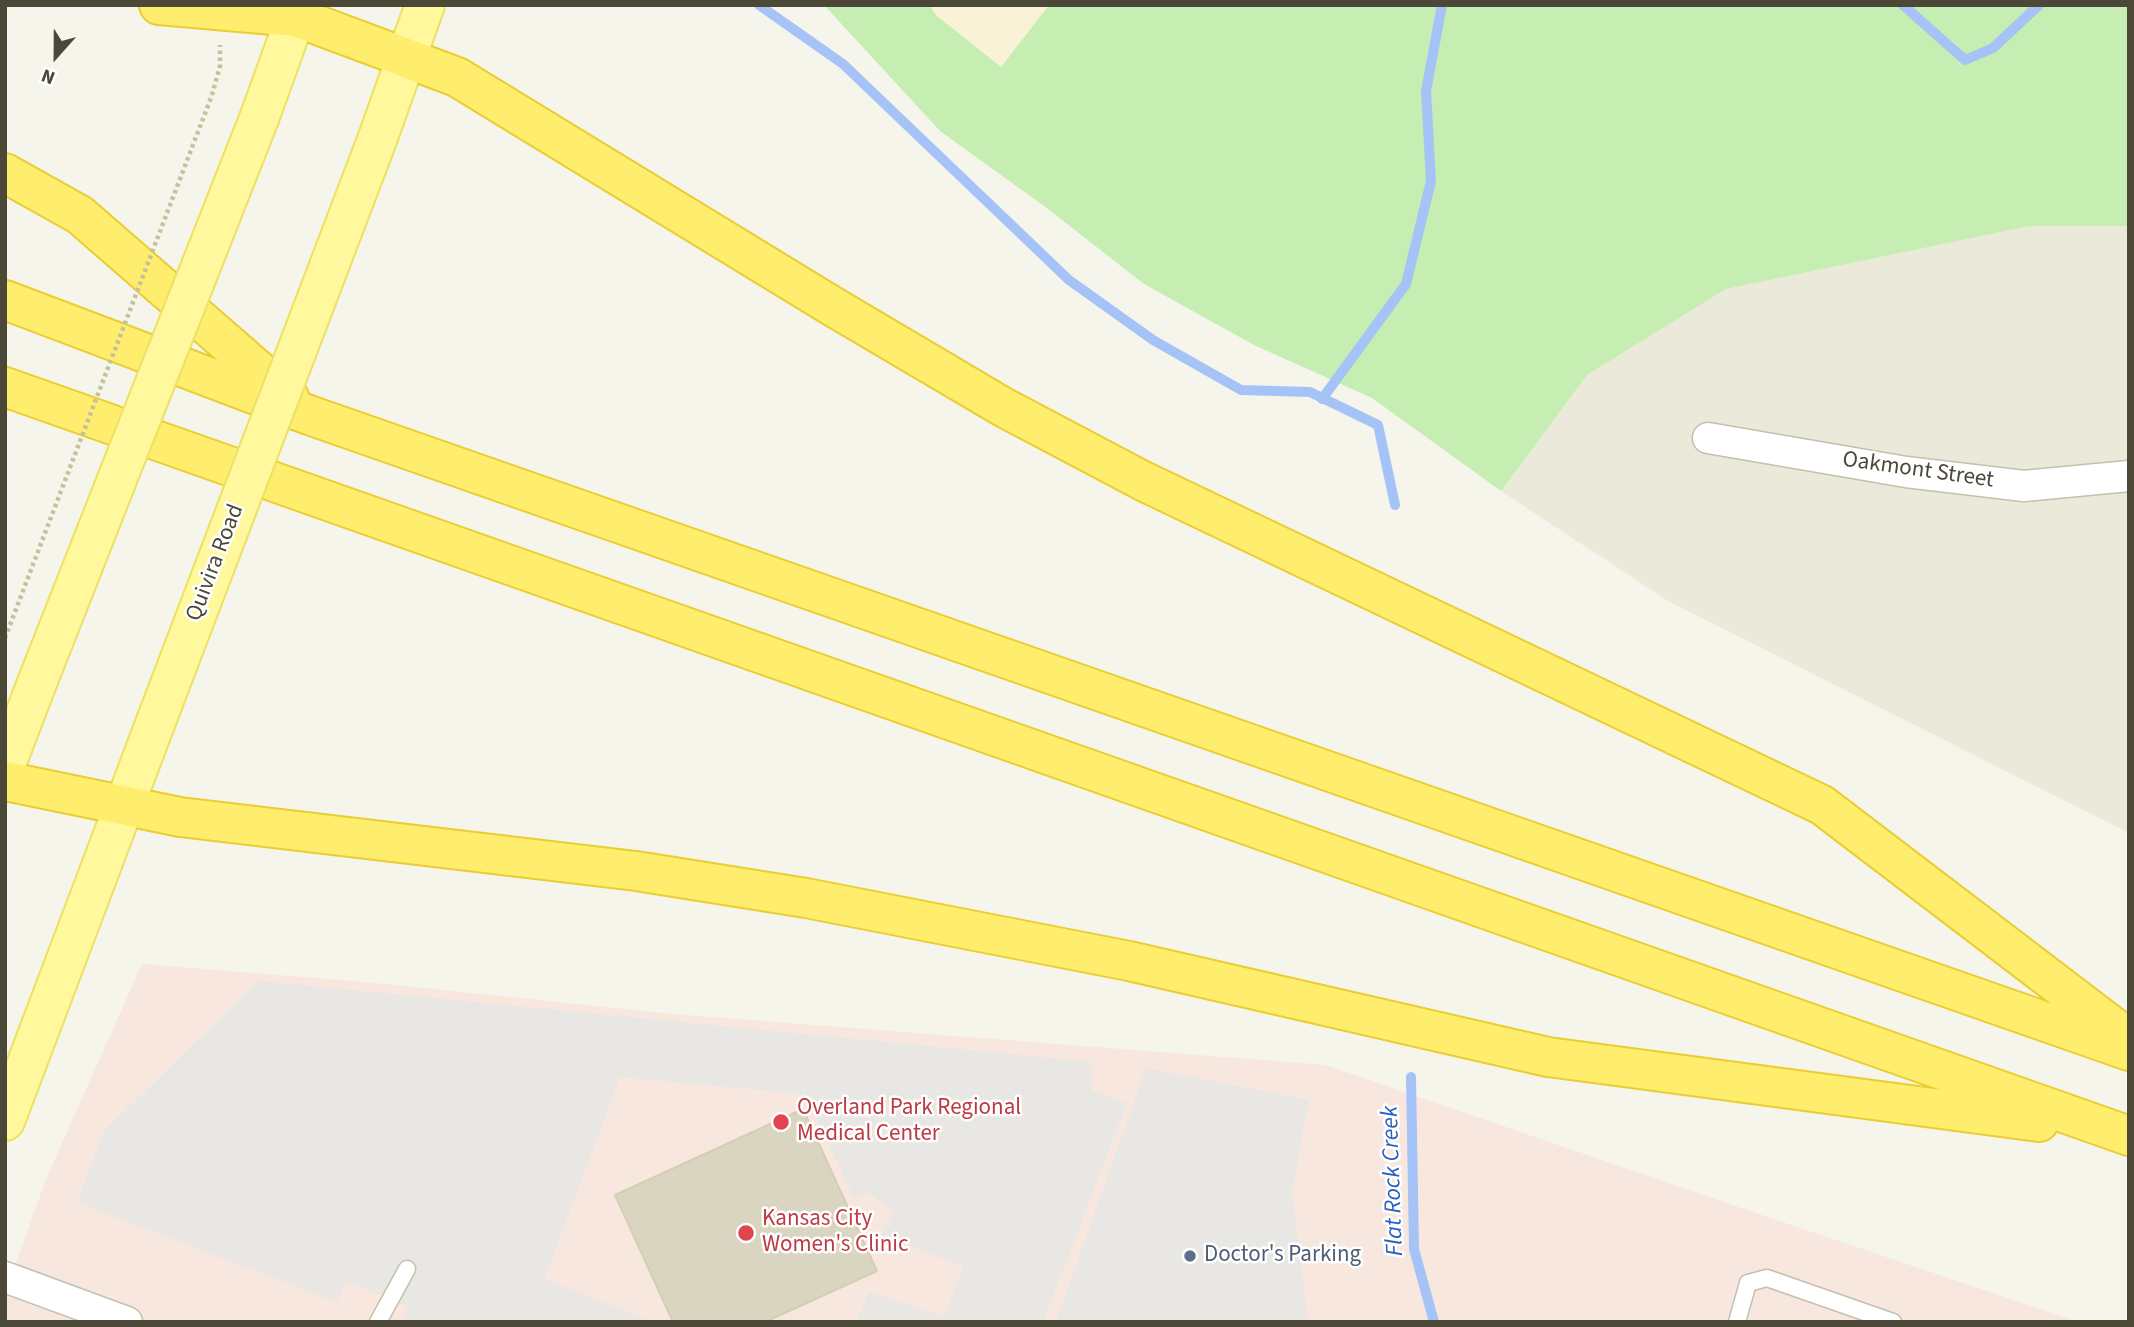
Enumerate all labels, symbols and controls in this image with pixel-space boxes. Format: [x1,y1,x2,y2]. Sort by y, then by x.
north arrow [21,21,91,91]
text: N [38,61,59,91]
street label: Oakmont Street [1841,447,1995,495]
street label: Quivira Road [181,501,251,625]
place label: Overland Park Regional Medical Center [797,1095,1021,1149]
water label: Flat Rock Creek [1377,1105,1411,1257]
marker: Overland Park Regional Medical Center [771,1112,791,1132]
place label: Kansas City Women's Clinic [762,1206,908,1260]
marker: Kansas City Women's Clinic [736,1223,756,1243]
place label: Doctor's Parking [1204,1242,1361,1270]
marker: Doctor's Parking [1182,1248,1198,1264]

